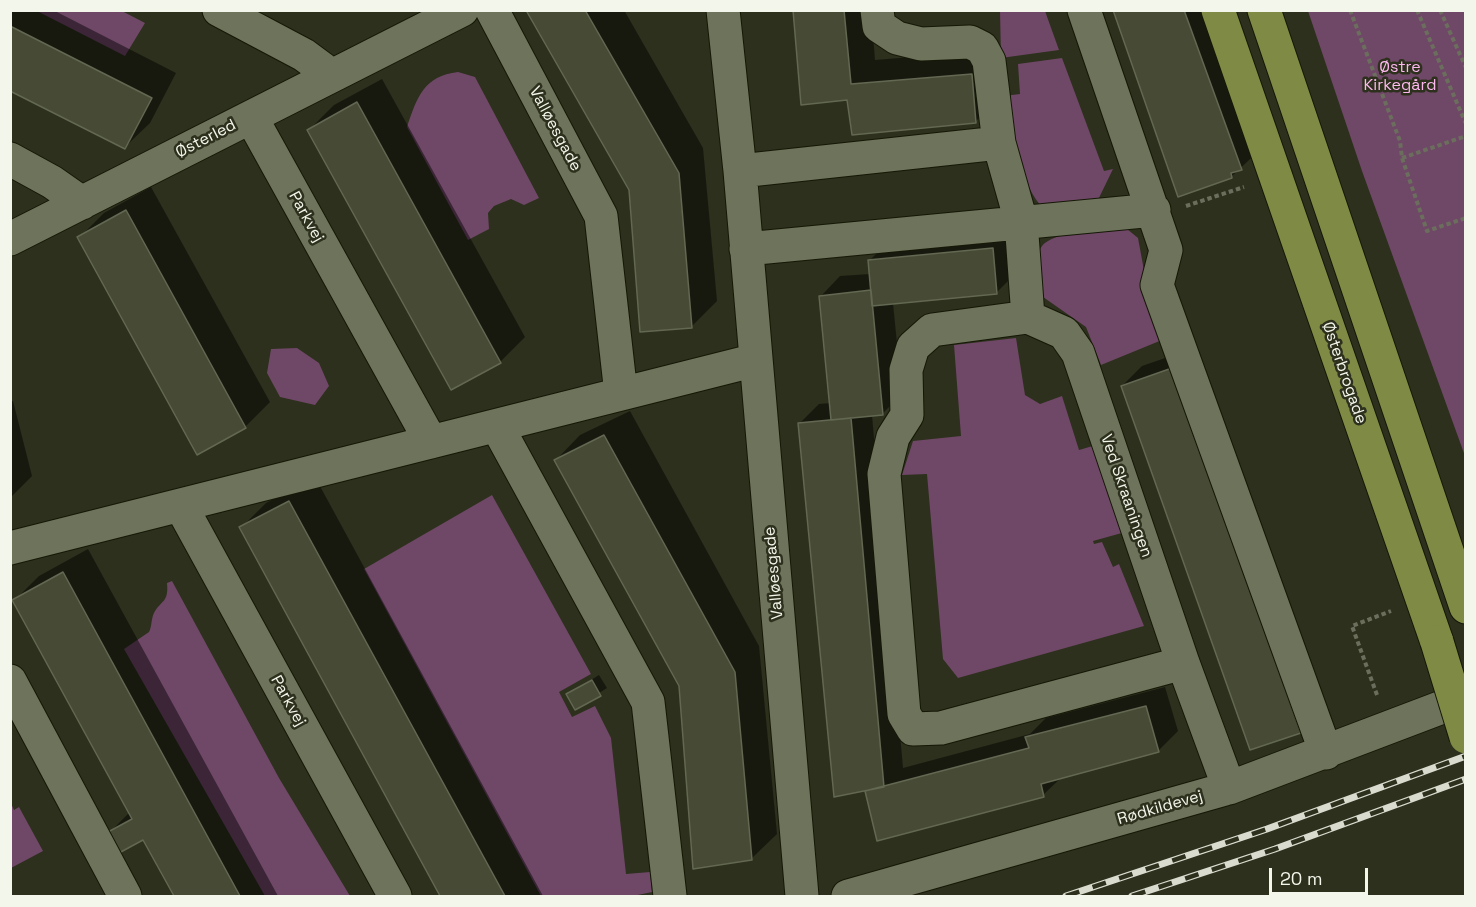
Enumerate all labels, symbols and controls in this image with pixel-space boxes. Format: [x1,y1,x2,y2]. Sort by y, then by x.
park label: Østre Kirkegård [1364,58,1436,96]
street label: Valløesgade [525,83,585,175]
street label: Østerled [173,116,239,162]
street label: Parkvej [284,188,328,246]
street label: Østerbrogade [1318,320,1370,426]
street label: Ved Skraaningen [1096,432,1156,560]
street label: Valløesgade [760,526,788,620]
street label: Parkvej [266,672,310,730]
street label: Rødkildevej [1115,787,1205,829]
scale bar [1272,856,1371,894]
text: 20 m [1280,867,1323,890]

